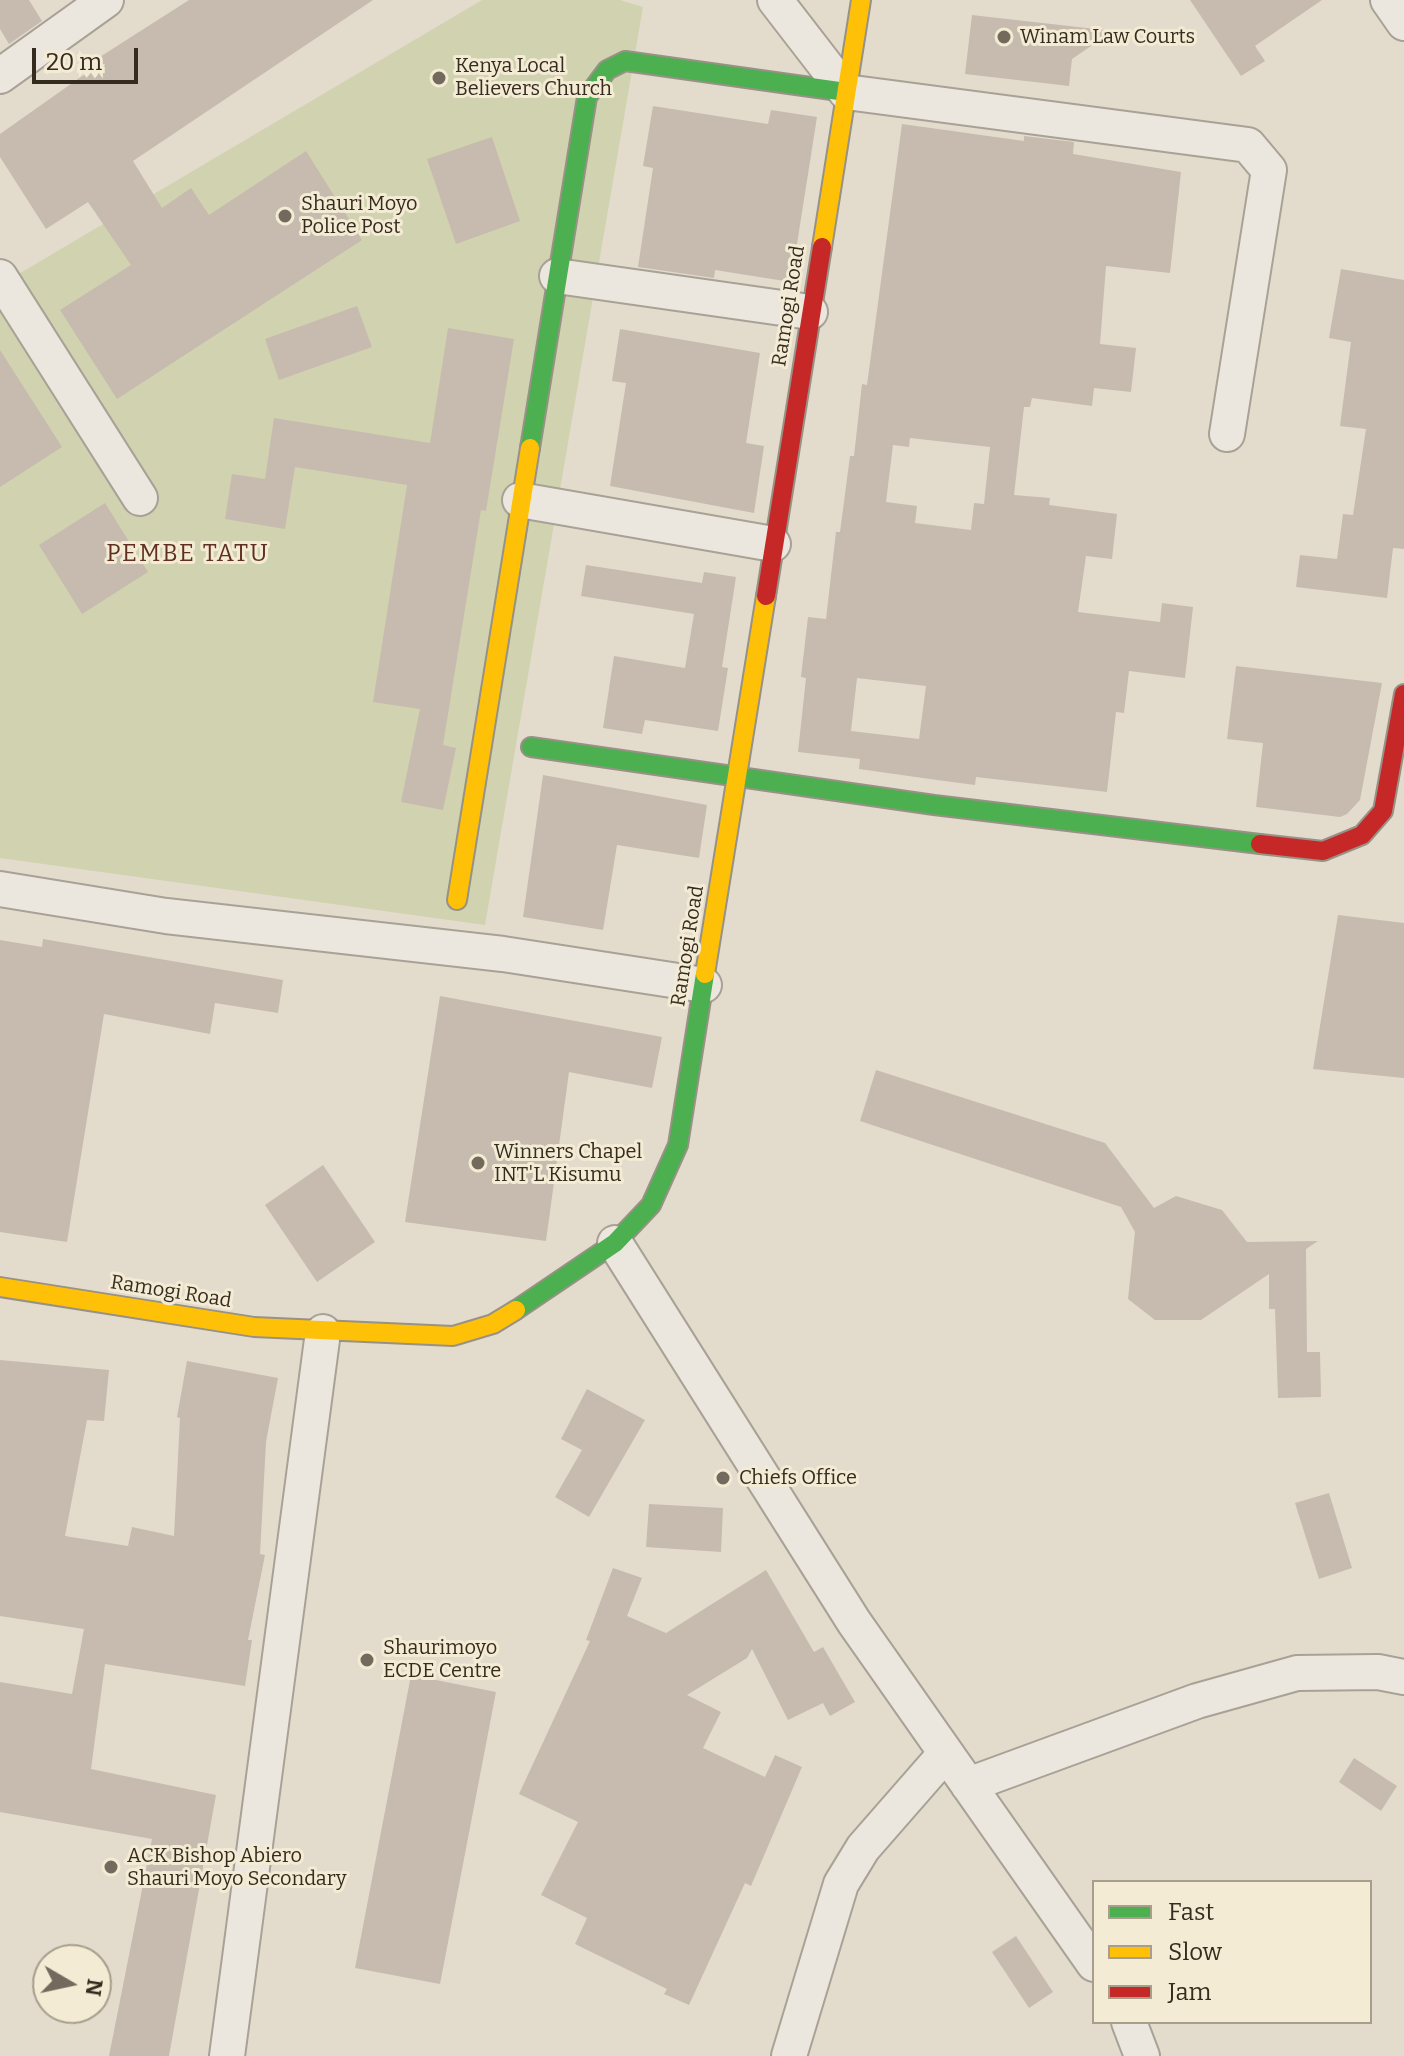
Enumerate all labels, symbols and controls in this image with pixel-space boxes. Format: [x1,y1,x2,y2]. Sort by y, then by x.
place label: Winam Law Courts [1020,25,1195,49]
marker: Winam Law Courts [995,28,1013,46]
scale bar [36,32,142,82]
text: 20 m [46,48,102,76]
place label: Kenya Local Believers Church [455,54,612,101]
marker: Kenya Local Believers Church [430,69,448,87]
place label: Shauri Moyo Police Post [301,192,418,239]
marker: Shauri Moyo Police Post [276,207,294,225]
street label: Ramogi Road [768,244,810,368]
district label: PEMBE TATU [106,540,270,568]
street label: Ramogi Road [667,884,709,1008]
place label: Winners Chapel INT'L Kisumu [494,1140,642,1187]
marker: Winners Chapel INT'L Kisumu [469,1154,487,1172]
street label: Ramogi Road [109,1271,233,1313]
place label: Chiefs Office [739,1466,857,1490]
marker: Chiefs Office [714,1469,732,1487]
place label: Shaurimoyo ECDE Centre [383,1636,501,1683]
marker: Shaurimoyo ECDE Centre [358,1651,376,1669]
place label: ACK Bishop Abiero Shauri Moyo Secondary [127,1844,346,1891]
marker: ACK Bishop Abiero Shauri Moyo Secondary [102,1858,120,1876]
legend [1092,1880,1372,2024]
text: Fast [1168,1898,1214,1926]
text: Slow [1168,1938,1222,1966]
north arrow [32,1944,112,2024]
text: N [80,1977,109,1998]
text: Jam [1168,1978,1211,2006]

